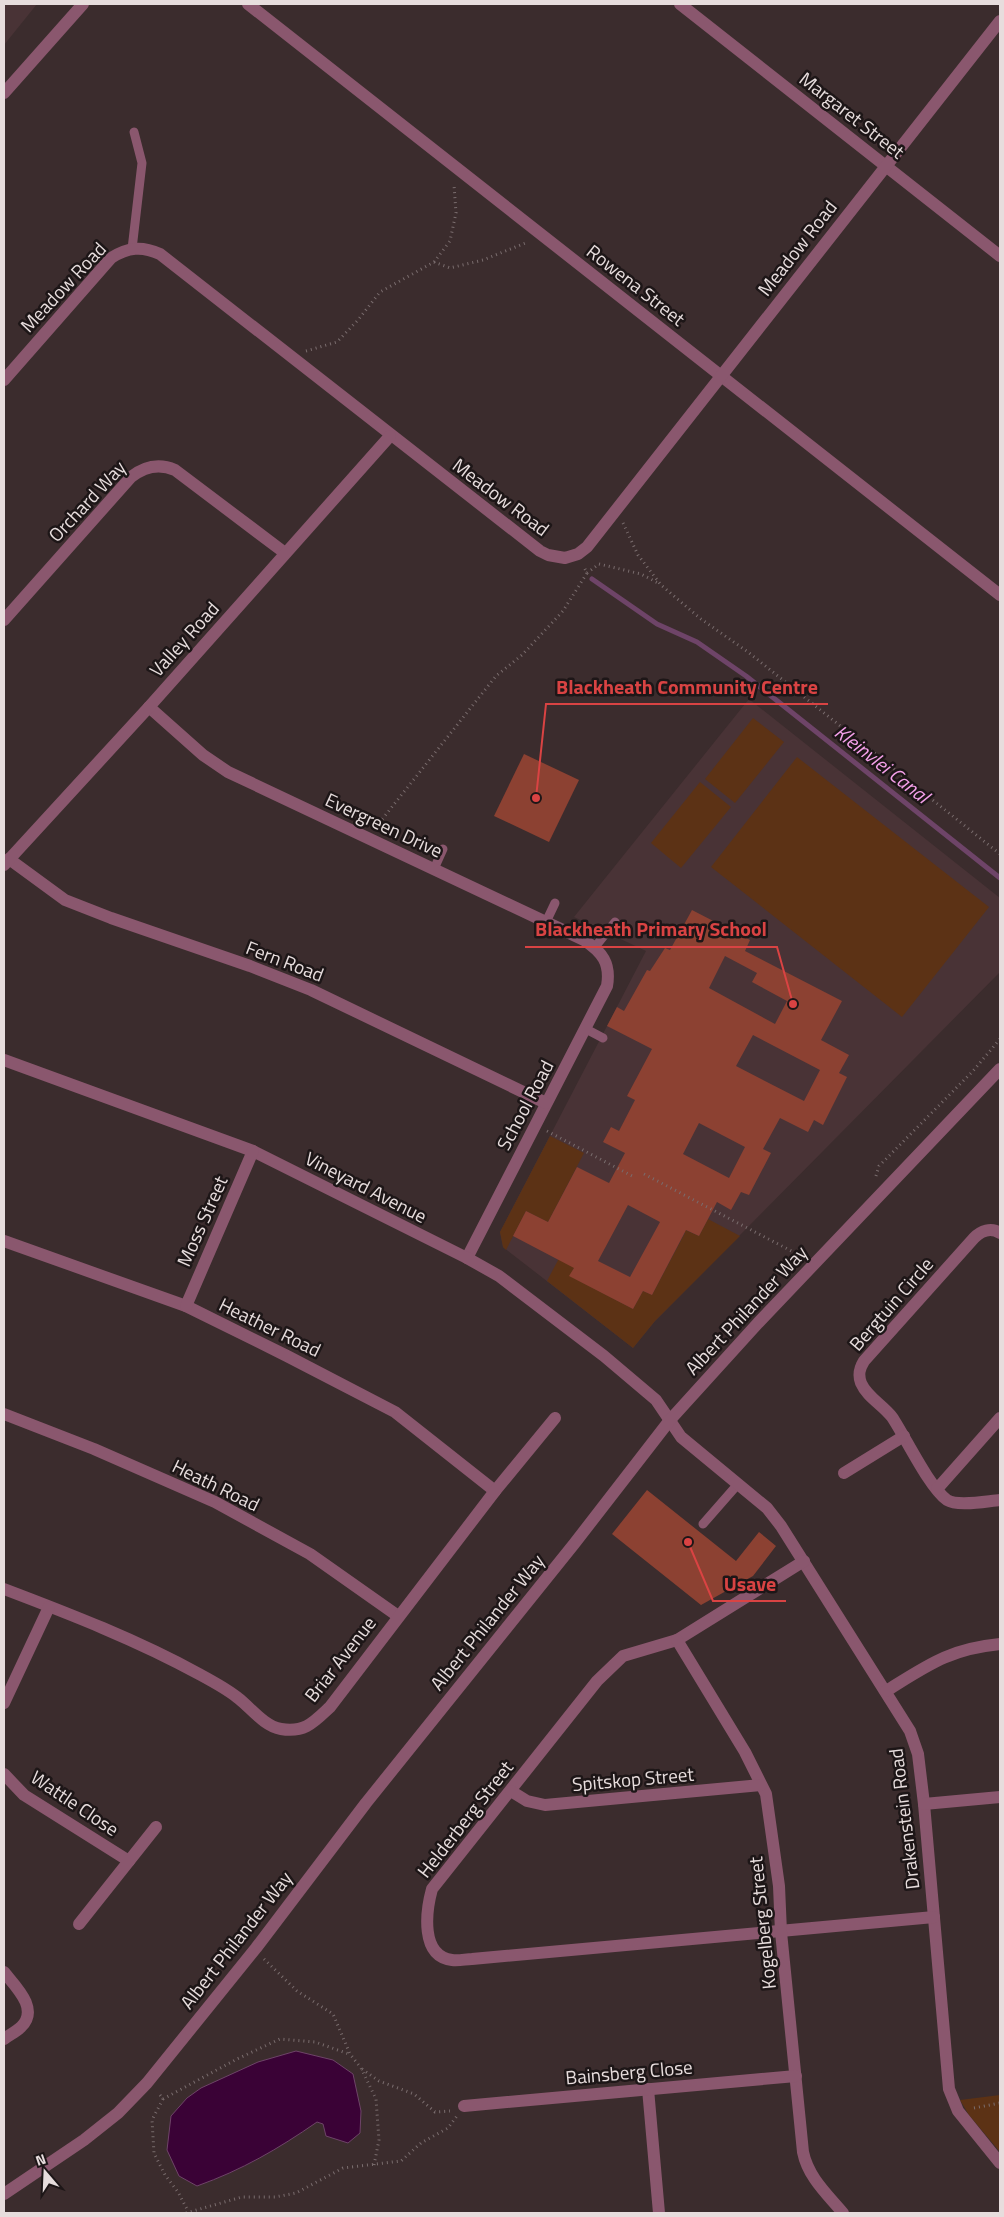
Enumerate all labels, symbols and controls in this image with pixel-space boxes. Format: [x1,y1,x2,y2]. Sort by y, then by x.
street label: Margaret Street [793,64,912,165]
street label: Meadow Road [750,194,843,302]
street label: Meadow Road [13,235,112,339]
street label: Rowena Street [581,237,692,333]
street label: Meadow Road [447,450,556,543]
street label: Orchard Way [41,453,132,548]
street label: Valley Road [142,594,225,683]
callout: Blackheath Community Centre [546,669,828,704]
text: Blackheath Community Centre [556,671,818,702]
water label: Kleinvlei Canal [828,717,939,812]
street label: Evergreen Drive [321,785,448,864]
callout: Blackheath Primary School [525,912,777,947]
text: Blackheath Primary School [535,913,767,944]
street label: Fern Road [242,932,328,989]
street label: School Road [489,1054,560,1155]
street label: Vineyard Avenue [300,1143,432,1230]
street label: Moss Street [169,1170,235,1271]
street label: Albert Philander Way [678,1238,814,1381]
street label: Bergtuin Circle [842,1250,940,1357]
street label: Heather Road [214,1289,326,1364]
street label: Heath Road [168,1451,265,1518]
street label: Albert Philander Way [422,1547,551,1696]
callout: Usave [713,1566,786,1601]
text: Usave [724,1568,776,1599]
street label: Briar Avenue [297,1610,382,1708]
street label: Drakenstein Road [880,1747,927,1891]
street label: Helderberg Street [409,1754,520,1884]
street label: Spitskop Street [571,1759,695,1798]
street label: Wattle Close [25,1762,125,1843]
street label: Kogelberg Street [740,1855,783,1991]
street label: Albert Philander Way [172,1865,299,2015]
street label: Bainsberg Close [564,2051,694,2092]
north arrow [20,2147,70,2197]
text: N [33,2148,49,2171]

